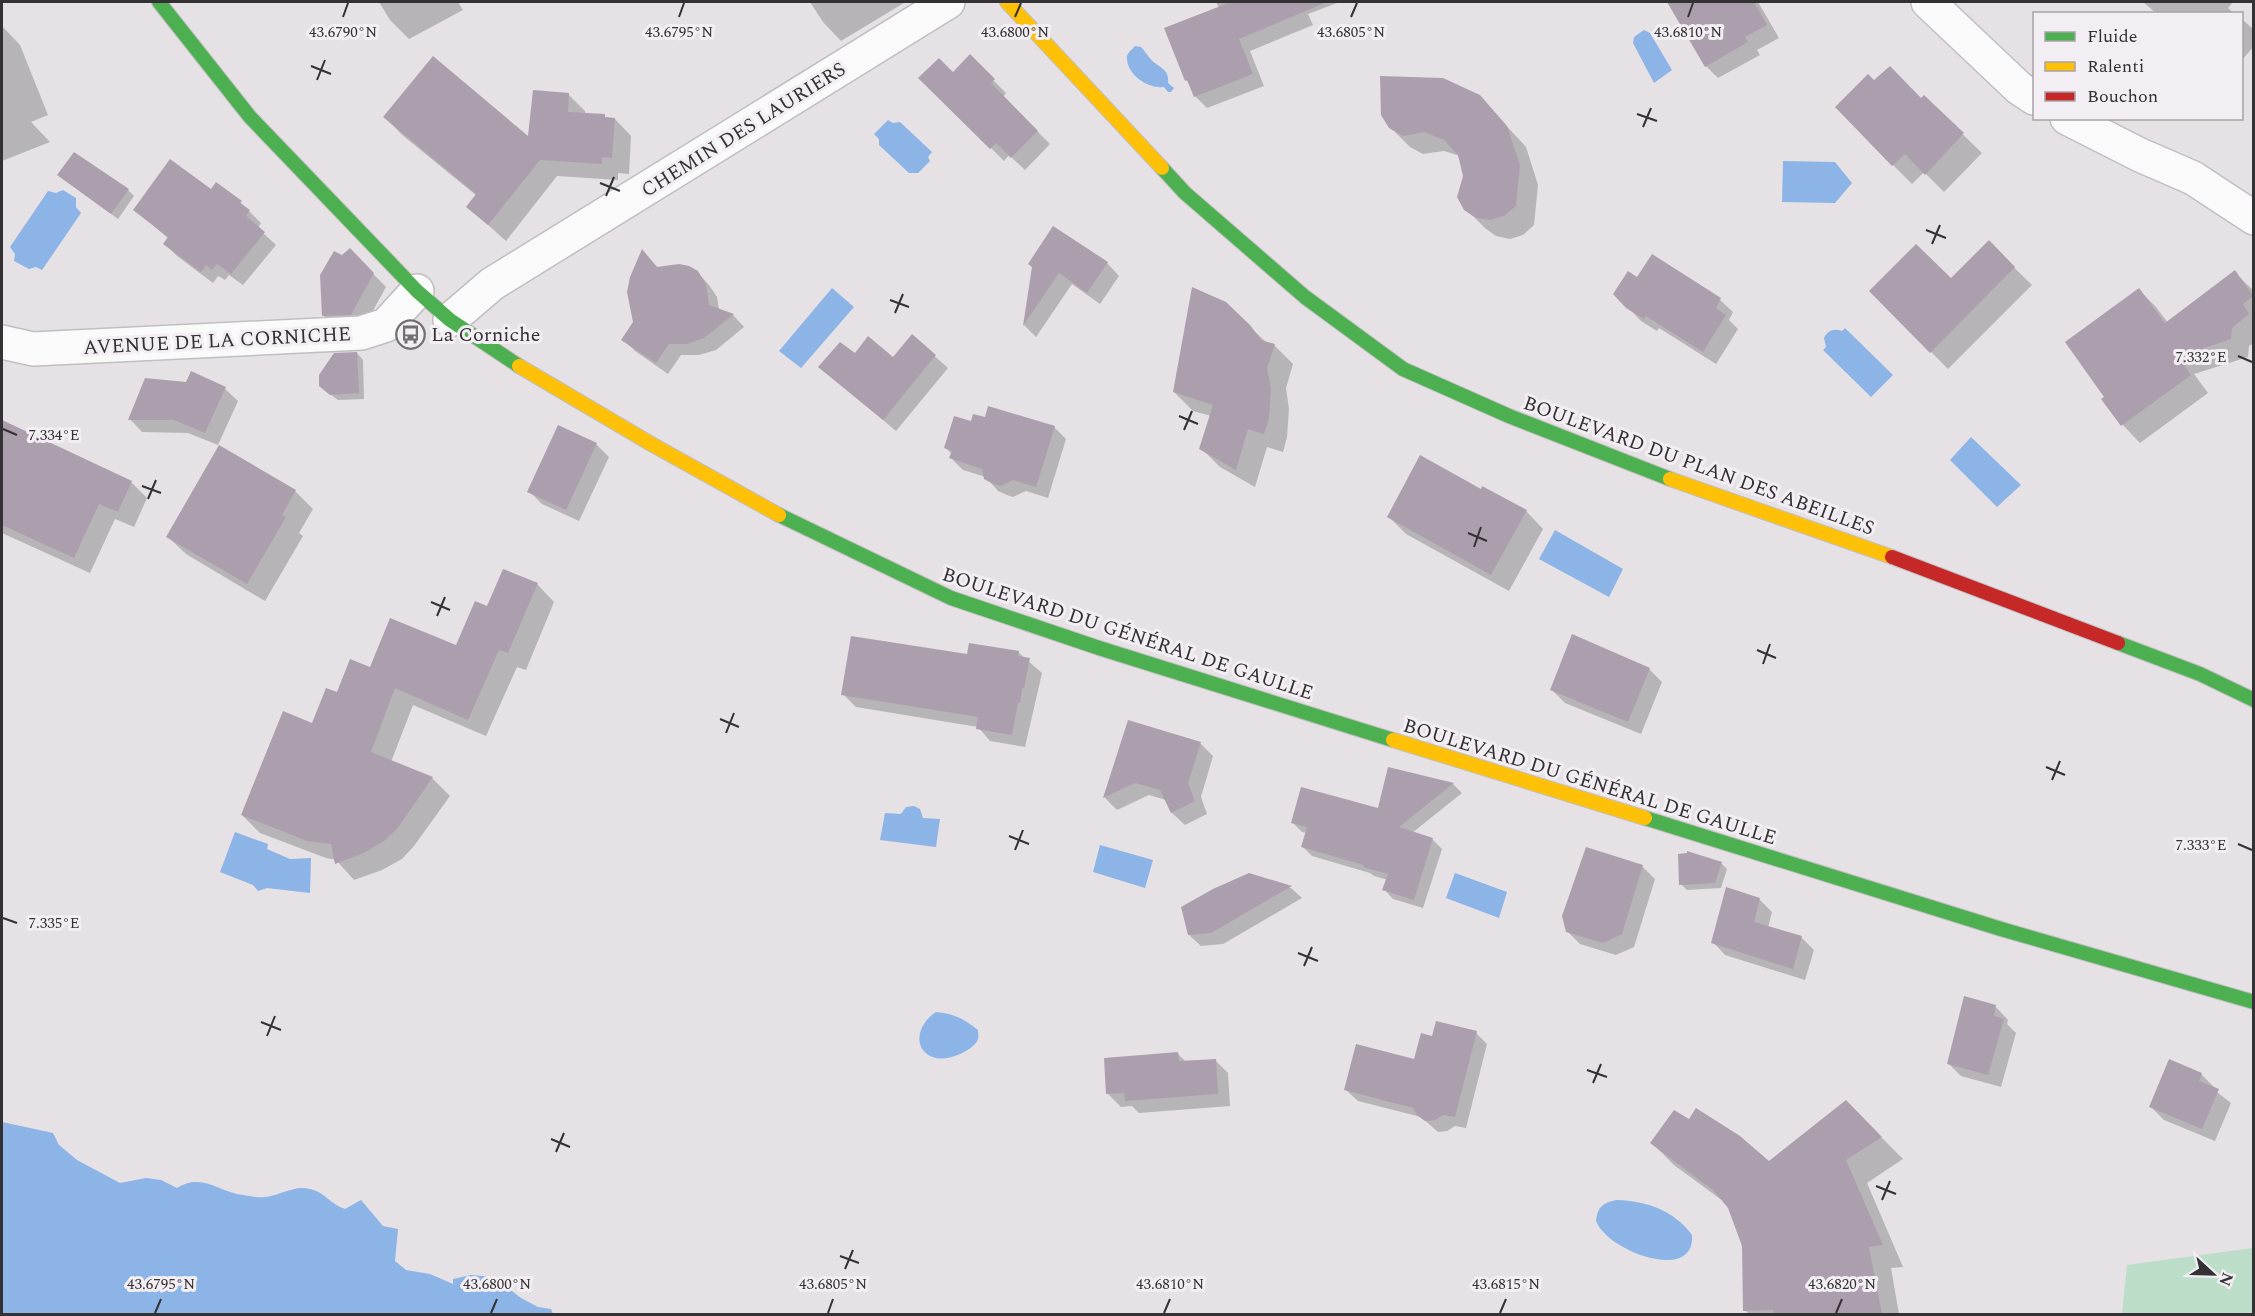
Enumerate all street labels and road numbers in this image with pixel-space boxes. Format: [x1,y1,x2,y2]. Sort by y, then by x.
street label: CHEMIN DES LAURIERS [635,54,852,205]
street label: AVENUE DE LA CORNICHE [82,319,352,363]
street label: BOULEVARD DU PLAN DES ABEILLES [1519,388,1878,544]
street label: BOULEVARD DU GÉNÉRAL DE GAULLE [938,560,1317,708]
street label: BOULEVARD DU GÉNÉRAL DE GAULLE [1399,711,1780,853]

